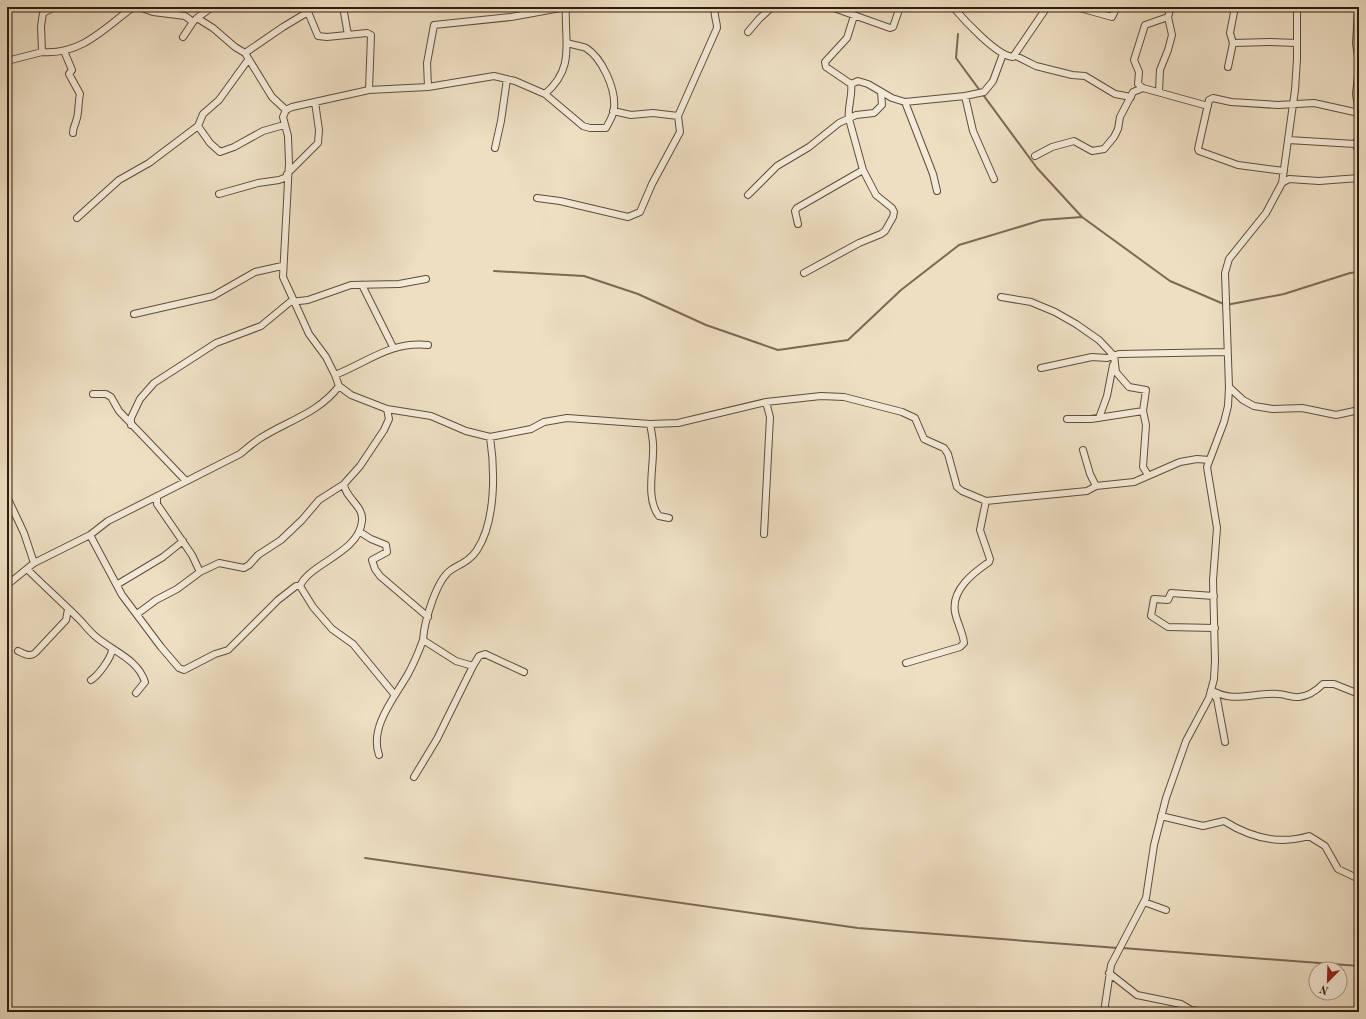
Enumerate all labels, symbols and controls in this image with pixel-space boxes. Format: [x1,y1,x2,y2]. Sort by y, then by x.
north arrow [1308,961,1348,1001]
text: N [1318,982,1331,996]

